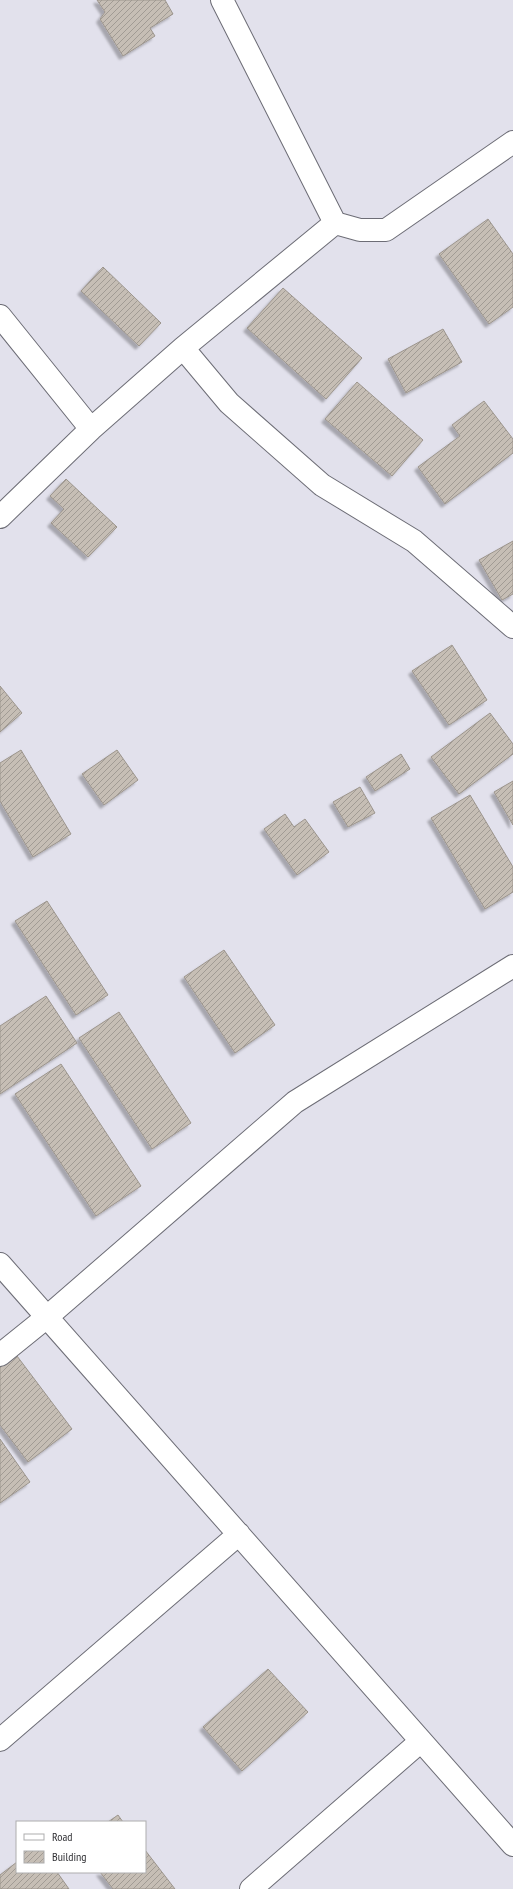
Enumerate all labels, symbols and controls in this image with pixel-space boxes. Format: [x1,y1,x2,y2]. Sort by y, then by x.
legend [16,1821,146,1873]
text: Road [52,1829,72,1844]
text: Building [52,1849,87,1864]

